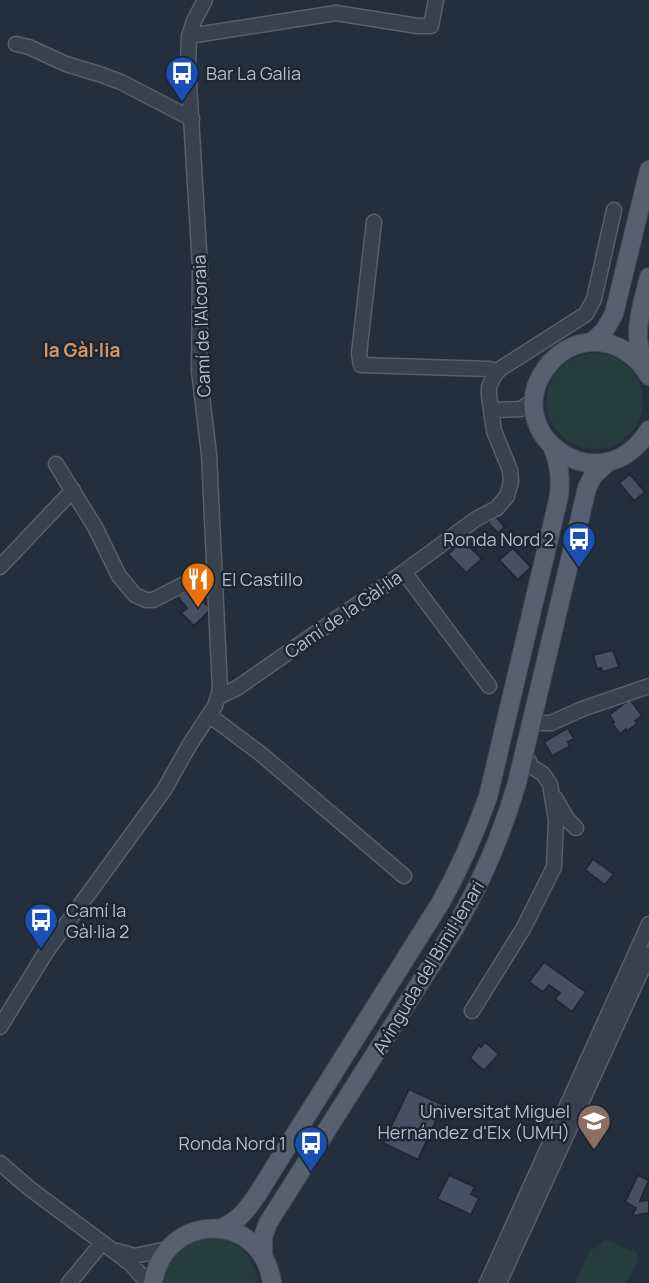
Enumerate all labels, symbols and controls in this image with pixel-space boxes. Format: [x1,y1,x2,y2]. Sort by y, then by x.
bus stop icon: Bar La Galia [163,54,201,103]
place label: Bar La Galia [206,61,301,85]
street label: Camí de l'Alcoraia [187,254,215,398]
district label: la Gàl·lia [44,337,120,363]
bus stop icon: Ronda Nord 2 [560,520,598,569]
place label: Ronda Nord 2 [443,527,554,551]
restaurant icon: El Castillo [179,560,217,609]
street label: Camí de la Gàl·lia [280,565,406,663]
place label: El Castillo [222,567,303,591]
street label: Avinguda del Bimil·lenari [367,876,489,1058]
place label: Camí la Gàl·lia 2 [66,898,129,943]
bus stop icon: Camí la Gàl·lia 2 [22,901,60,950]
place label: Universitat Miguel Hernández d'Elx (UMH) [378,1099,570,1144]
school or university icon: Universitat Miguel Hernández d'Elx (UMH) [575,1102,613,1151]
bus stop icon: Ronda Nord 1 [292,1124,330,1173]
place label: Ronda Nord 1 [179,1131,286,1155]

